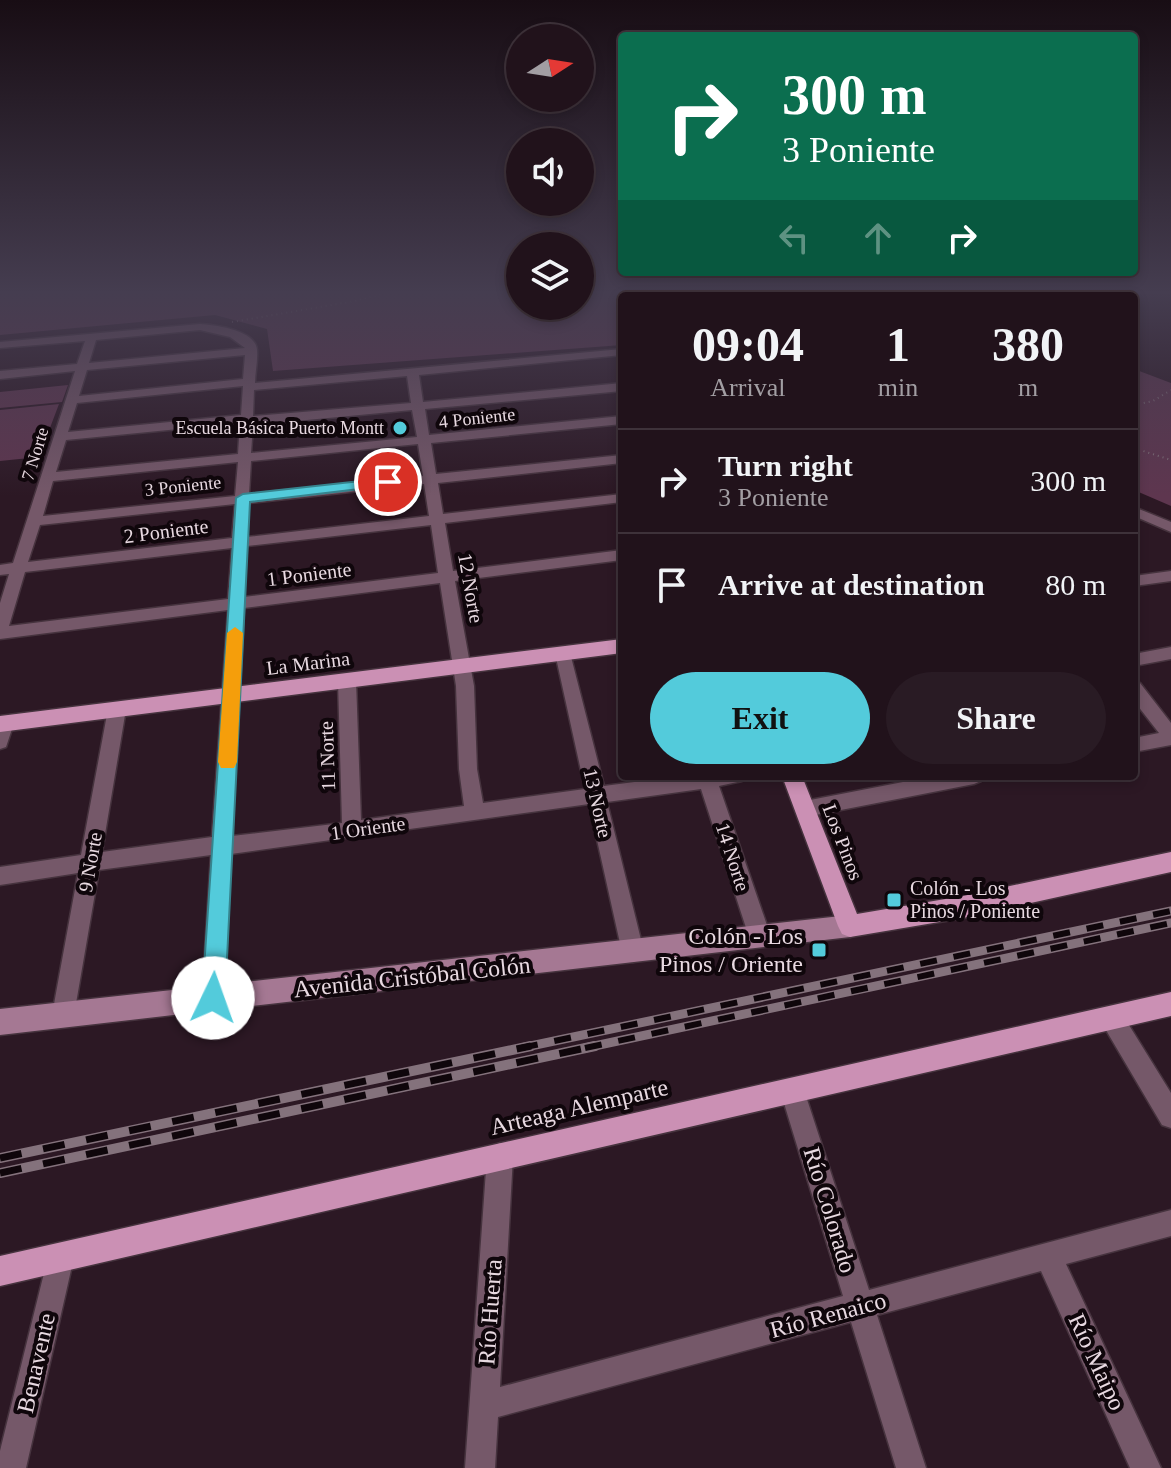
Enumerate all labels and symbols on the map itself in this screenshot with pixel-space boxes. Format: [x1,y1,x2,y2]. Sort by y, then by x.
north arrow [506,24,594,112]
street label: 4 Poniente [438,404,516,432]
place label: Escuela Básica Puerto Montt [176,418,384,438]
marker: Escuela Básica Puerto Montt [391,419,409,437]
street label: 7 Norte [17,425,53,483]
pin [354,448,422,516]
street label: 3 Poniente [144,472,222,500]
street label: 2 Poniente [122,515,210,547]
street label: 12 Norte [454,551,488,625]
street label: 1 Poniente [265,558,353,590]
street label: La Marina [265,647,351,679]
street label: 11 Norte [315,721,339,791]
street label: 13 Norte [579,766,617,840]
street label: Los Pinos [818,801,868,883]
street label: 1 Oriente [329,812,407,844]
street label: 14 Norte [712,820,754,894]
street label: 9 Norte [74,830,106,894]
place label: Colón - Los Pinos / Poniente [910,877,1040,922]
marker: Colón - Los Pinos / Poniente [885,891,903,909]
place label: Colón - Los Pinos / Oriente [659,923,803,977]
marker: Colón - Los Pinos / Oriente [810,941,828,959]
street label: Avenida Cristóbal Colón [292,952,532,1002]
position arrow [171,956,255,1040]
street label: Arteaga Alemparte [487,1074,671,1140]
street label: Río Colorado [799,1144,861,1276]
street label: Río Huerta [473,1258,507,1366]
street label: Río Renaico [767,1287,889,1343]
street label: Río Maipo [1063,1310,1131,1414]
street label: Benavente [12,1311,60,1415]

